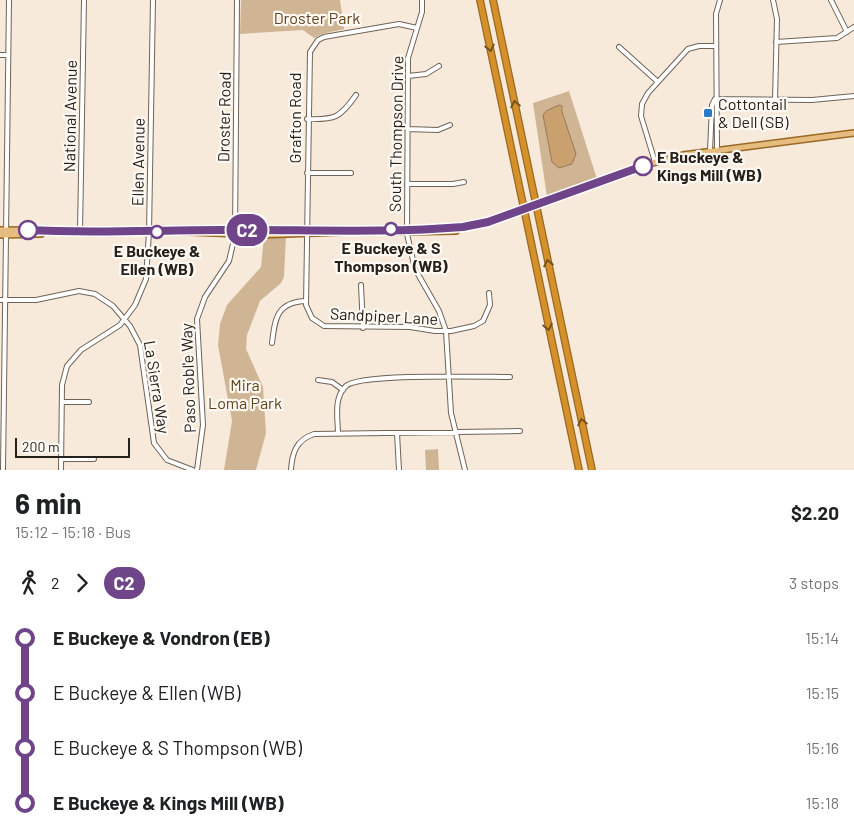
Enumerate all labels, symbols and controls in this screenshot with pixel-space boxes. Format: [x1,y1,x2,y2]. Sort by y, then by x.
park label: Droster Park [274,8,360,27]
one-way arrow [484,43,494,52]
street label: South Thompson Drive [385,56,406,212]
street label: National Avenue [59,60,80,172]
street label: Droster Road [213,72,234,162]
street label: Grafton Road [285,73,304,163]
place label: Cottontail & Dell (SB) [718,94,789,131]
one-way arrow [510,100,520,109]
marker: Cottontail & Dell (SB) [702,107,714,119]
street label: Ellen Avenue [127,118,148,206]
place label: E Buckeye & Kings Mill (WB) [657,147,762,184]
marker: E Buckeye & Kings Mill (WB) [633,156,653,176]
line badge: C2 [224,214,270,246]
text: C2 [236,219,258,241]
unlabelled marker [18,220,38,240]
marker: E Buckeye & S Thompson (WB) [384,222,398,236]
marker: E Buckeye & Ellen (WB) [150,225,164,239]
place label: E Buckeye & S Thompson (WB) [334,238,448,275]
place label: E Buckeye & Ellen (WB) [114,241,200,278]
one-way arrow [543,259,554,268]
street label: Sandpiper Lane [329,303,439,328]
street label: Paso Robl'e Way [176,322,199,433]
one-way arrow [542,322,553,331]
street label: La Sierra Way [141,339,174,436]
park label: Mira Loma Park [208,375,282,412]
one-way arrow [577,418,588,427]
scale bar [15,435,130,458]
text: 200 m [22,438,60,455]
text: 6 min [15,486,81,520]
text: $2.20 [791,501,839,524]
text: 15:12 – 15:18 · Bus [15,522,131,541]
icon: walk [15,569,43,597]
icon: forward [68,569,96,597]
text: C2 [114,572,135,594]
text: 2 [51,573,60,592]
text: 3 stops [789,573,839,592]
text: E Buckeye & Vondron (EB) [53,626,270,649]
text: 15:14 [805,628,839,647]
text: E Buckeye & Ellen (WB) [53,681,240,704]
text: 15:15 [806,683,839,702]
text: E Buckeye & S Thompson (WB) [53,736,302,759]
text: 15:16 [806,738,839,757]
text: E Buckeye & Kings Mill (WB) [53,791,284,814]
text: 15:18 [806,793,839,812]

